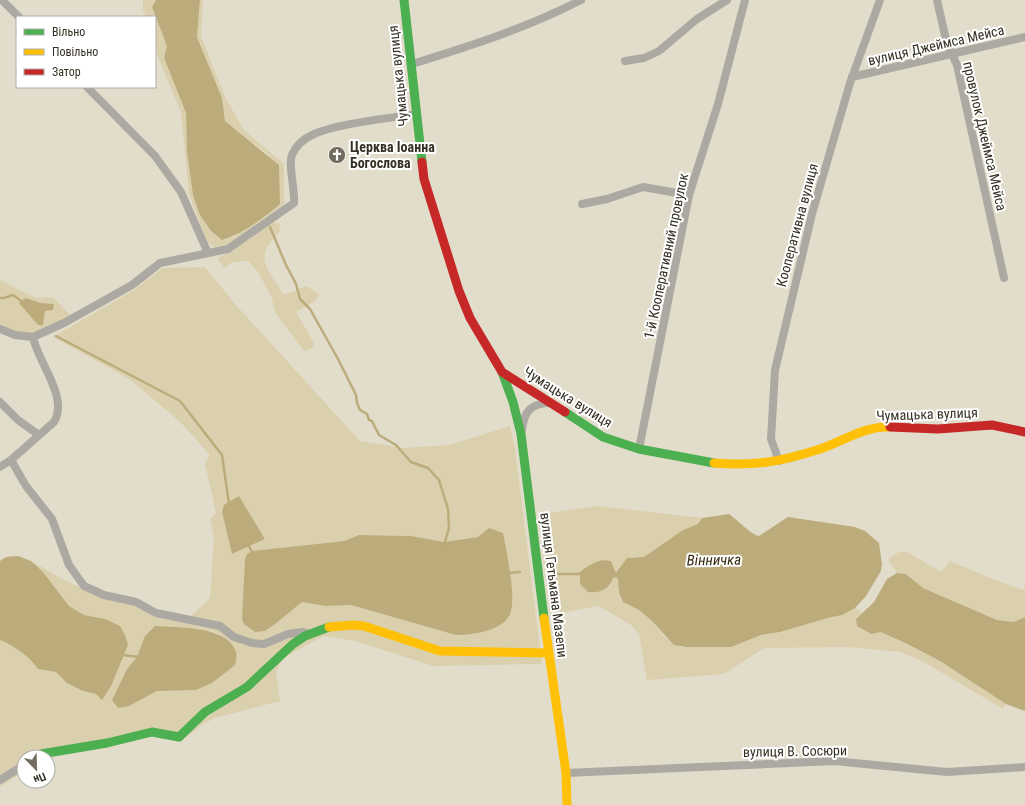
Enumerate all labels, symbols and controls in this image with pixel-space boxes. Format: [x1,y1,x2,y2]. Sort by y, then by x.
legend [16,16,156,88]
street label: вулиця Джеймса Мейса [866,22,1006,68]
text: Вільно [52,25,85,39]
street label: Чумацька вулиця [385,25,411,127]
text: Повільно [52,45,98,59]
street label: провулок Джеймса Мейса [960,60,1010,212]
text: Затор [52,65,81,79]
place label: Церква Іоанна Богослова [350,139,435,171]
church icon: Церква Іоанна Богослова [327,145,347,165]
street label: Кооперативна вулиця [773,162,821,288]
street label: 1-й Кооперативний провулок [641,171,691,340]
street label: Чумацька вулиця [521,363,615,431]
street label: Чумацька вулиця [876,404,978,424]
street label: вулиця Гетьмана Мазепи [537,512,571,658]
water label: Вінничка [687,551,741,569]
street label: вулиця В. Сосюри [743,742,847,760]
north arrow [16,749,56,789]
text: Пн [32,769,48,786]

